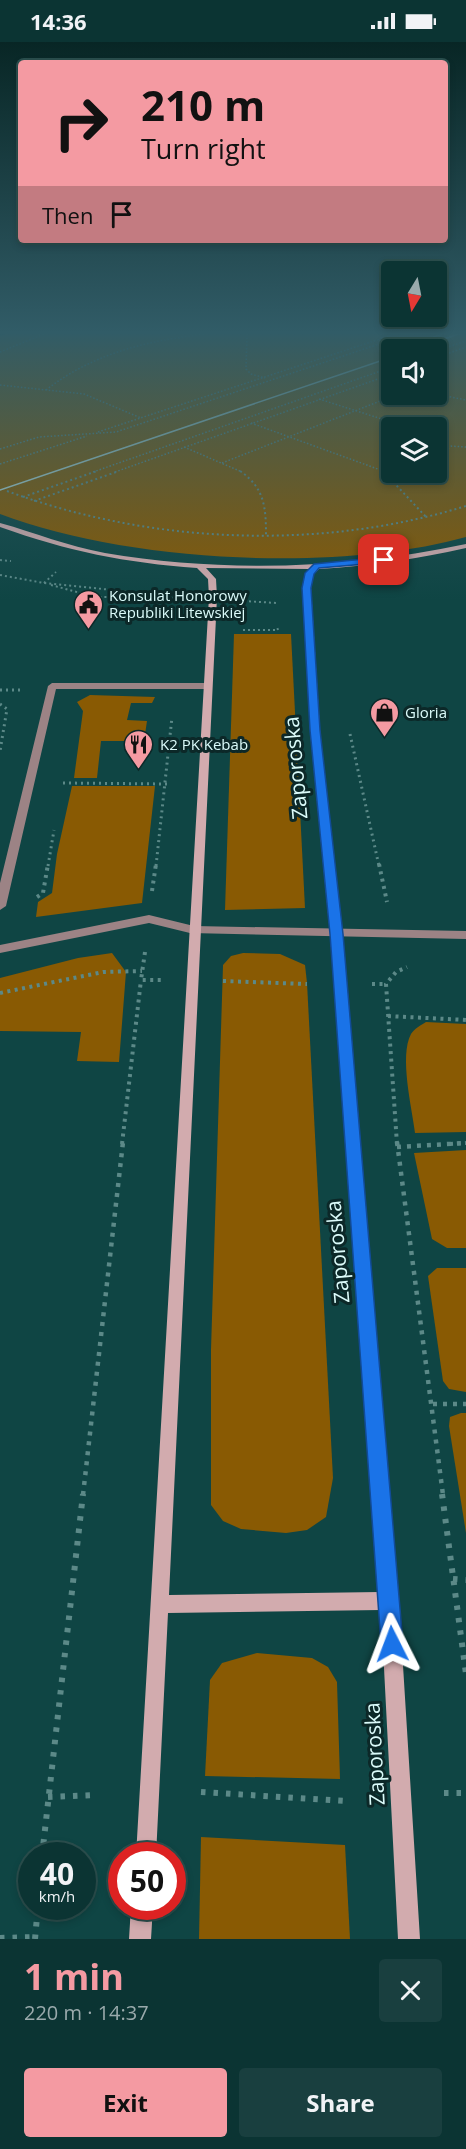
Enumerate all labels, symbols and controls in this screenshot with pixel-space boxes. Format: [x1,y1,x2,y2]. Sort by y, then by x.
text: 14:36 [30,6,87,36]
text: 210 m [141,76,265,133]
icon: right [42,84,120,162]
text: Turn right [141,130,266,167]
icon: arrive [105,198,138,231]
text: Then [42,200,93,230]
north arrow [381,261,447,327]
map controls [381,261,447,483]
button: sound [381,339,447,405]
button: layers [381,417,447,483]
pin [358,534,409,585]
icon: arrive [367,543,400,576]
place label: Konsulat Honorowy Republiki Litewskiej [109,585,247,622]
public building icon: Konsulat Honorowy Republiki Litewskiej [72,588,104,630]
shop icon: Gloria [368,696,400,738]
place label: Gloria [405,702,447,722]
street label: Zaporoska [277,715,313,821]
restaurant icon: K2 PK Kebab [123,728,155,770]
place label: K2 PK Kebab [160,734,248,754]
street label: Zaporoska [319,1199,355,1305]
position arrow [360,1612,424,1676]
street label: Zaporoska [357,1702,391,1806]
speed limit sign: 50 [108,1842,186,1920]
text: 40 [40,1853,74,1894]
text: km/h [39,1886,75,1906]
text: 1 min [24,1952,124,2001]
button: close [379,1959,442,2022]
text: 220 m · 14:37 [24,1999,149,2026]
button: Exit [24,2068,227,2137]
button: Share [239,2068,442,2137]

